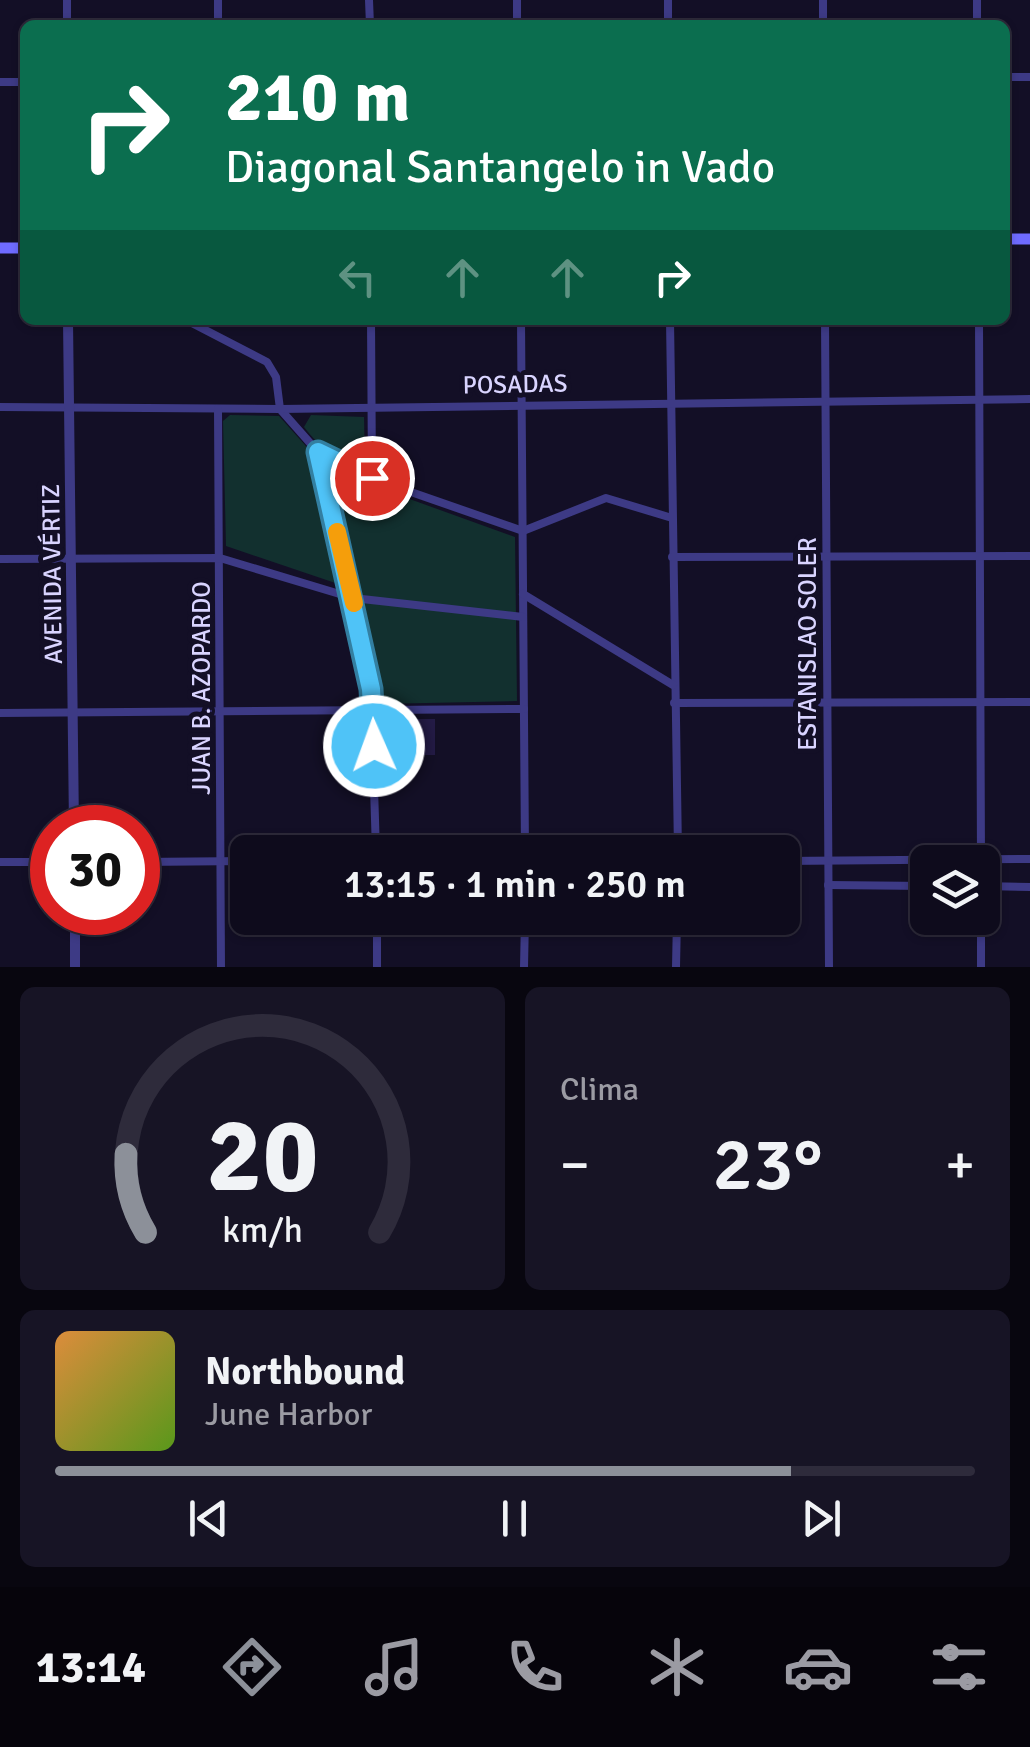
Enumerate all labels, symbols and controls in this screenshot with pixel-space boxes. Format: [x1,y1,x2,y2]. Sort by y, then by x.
text: 210 m [225,54,410,140]
icon: right [60,60,190,190]
text: Diagonal Santangelo in Vado [225,140,775,195]
icon: left [330,250,385,305]
icon: ahead [435,250,490,305]
icon: ahead [540,250,595,305]
icon: right [645,250,700,305]
street label: POSADAS [462,368,568,400]
pin [330,436,415,521]
icon: arrive [345,451,400,506]
street label: AVENIDA VÉRTIZ [35,484,69,664]
street label: ESTANISLAO SOLER [792,537,823,751]
street label: JUAN B. AZOPARDO [186,581,217,795]
position arrow [322,694,426,798]
speed limit sign: 30 [30,805,160,935]
map controls [910,845,1000,935]
button: layers [910,845,1000,935]
text: 13:15 · 1 min · 250 m [344,861,686,908]
text: Clima [560,1070,639,1109]
text: 20 [206,1092,319,1220]
text: 23° [713,1118,822,1211]
text: − [560,1131,590,1199]
text: + [945,1131,975,1199]
text: km/h [222,1208,303,1252]
text: Northbound [205,1348,405,1395]
text: June Harbor [205,1395,372,1434]
icon: previous [181,1491,236,1546]
icon: pause [487,1491,542,1546]
icon: next [794,1491,849,1546]
icon: directions [217,1632,287,1702]
icon: music [359,1632,429,1702]
icon: phone [500,1632,570,1702]
icon: climate [642,1632,712,1702]
icon: car [783,1632,853,1702]
icon: filters [924,1632,994,1702]
text: 13:14 [36,1640,146,1695]

